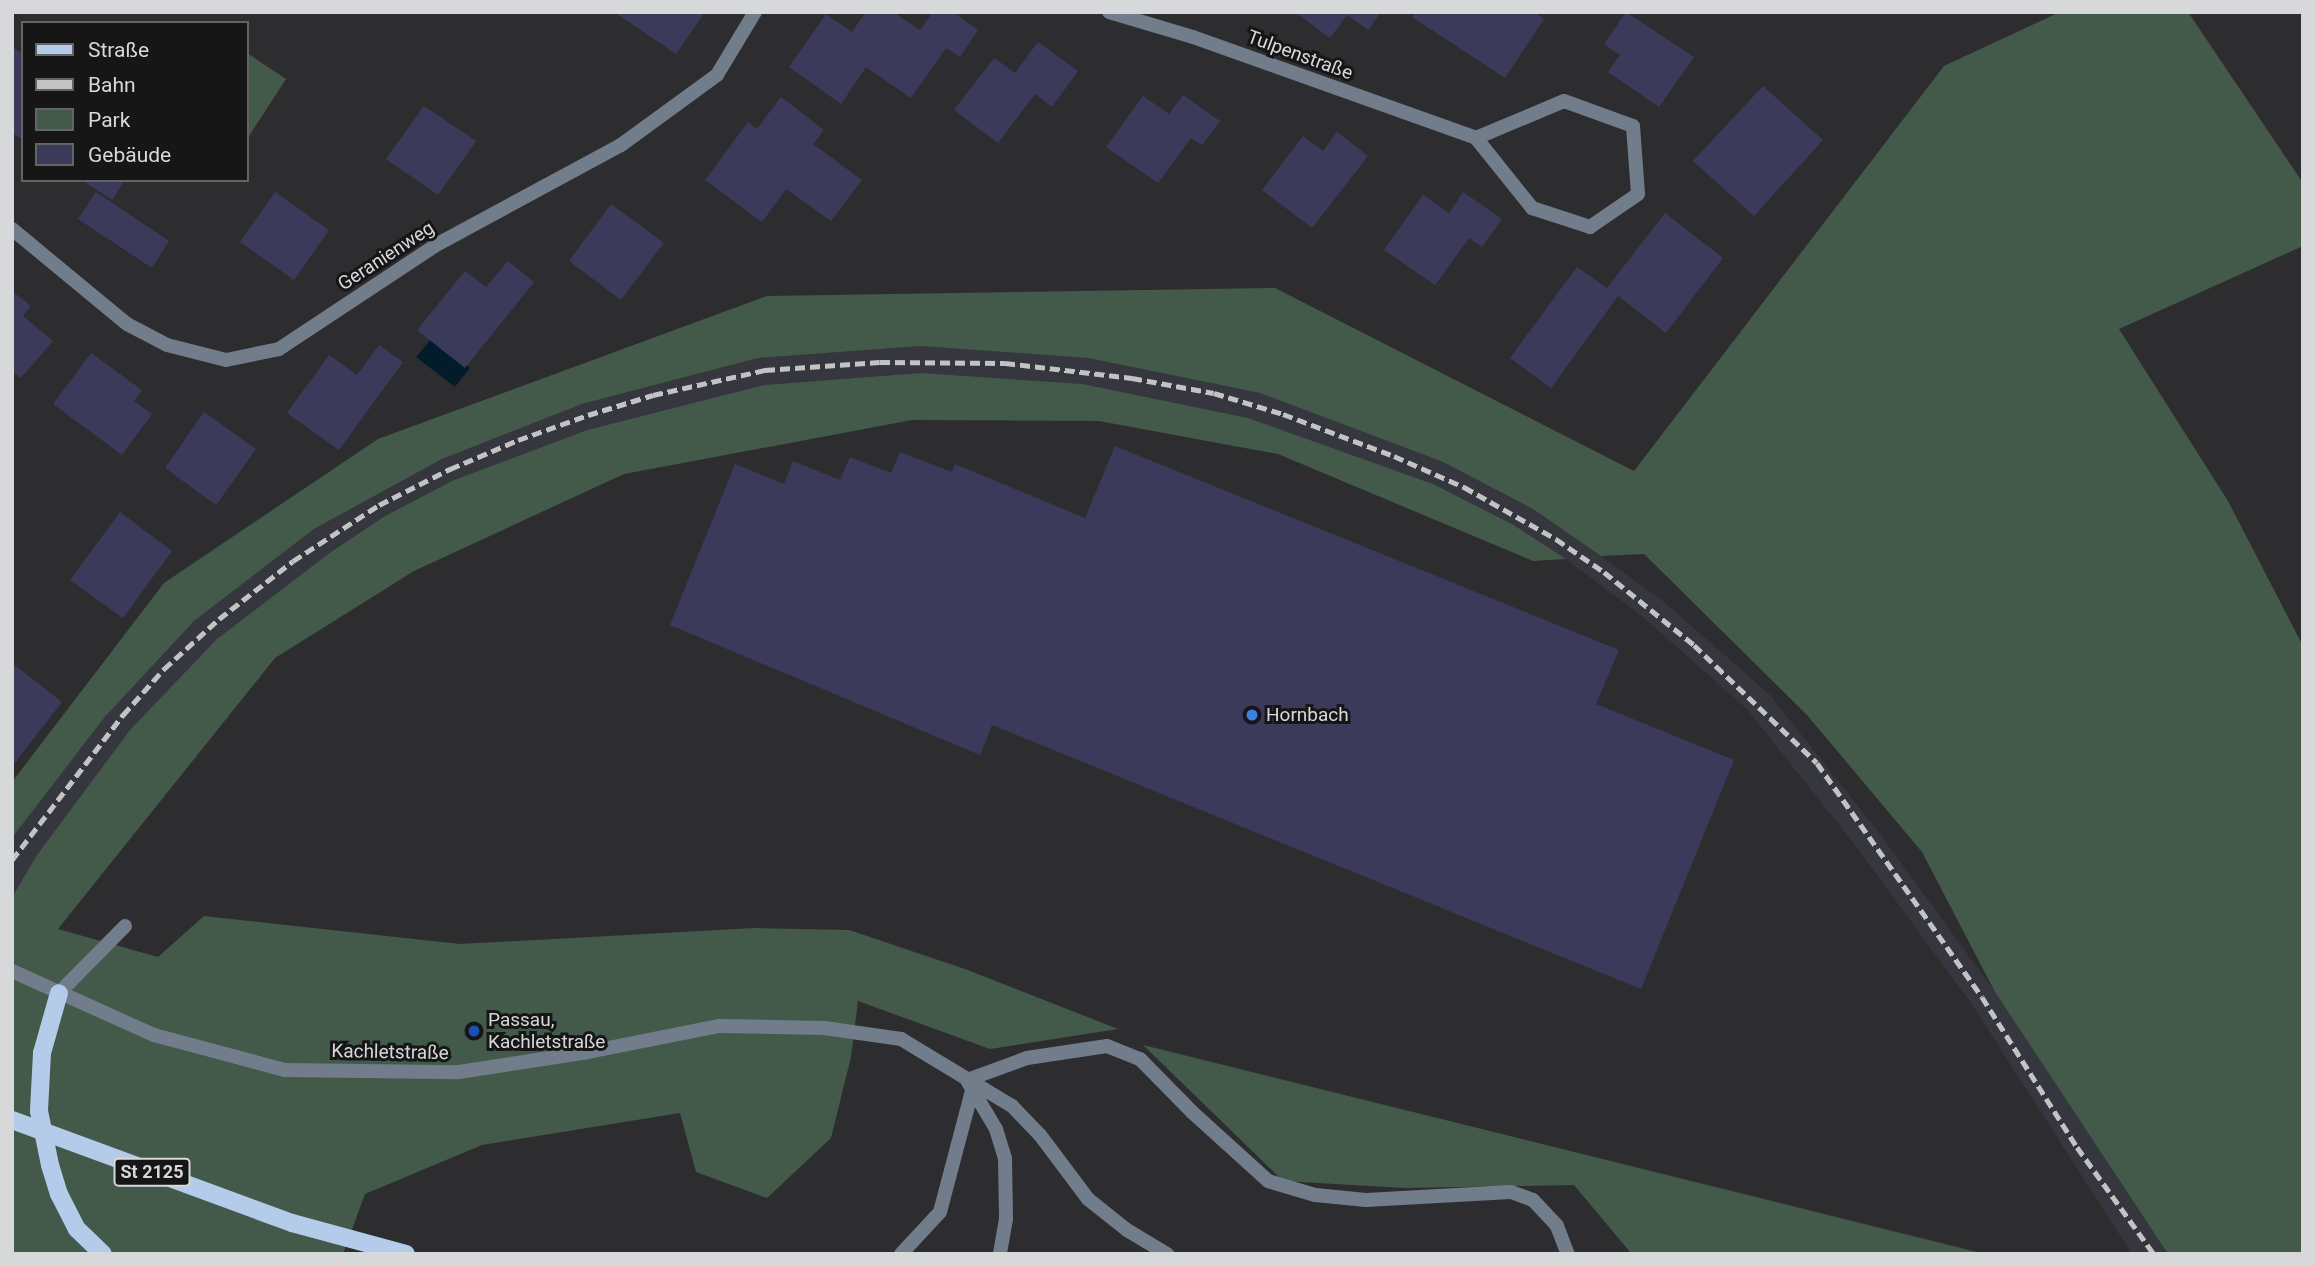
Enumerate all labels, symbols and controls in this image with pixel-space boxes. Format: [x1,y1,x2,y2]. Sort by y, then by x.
legend [21,21,248,182]
street label: Tulpenstraße [1244,25,1356,85]
text: Straße [88,38,149,62]
text: Bahn [88,73,136,97]
text: Park [88,108,130,132]
text: Gebäude [88,143,171,167]
street label: Geranienweg [334,216,438,296]
place label: Hornbach [1266,704,1349,726]
marker: Hornbach [1244,707,1260,723]
place label: Passau, Kachletstraße [488,1009,605,1053]
marker: Passau, Kachletstraße [466,1023,482,1039]
street label: Kachletstraße [331,1040,449,1064]
road number: St 2125 [114,1157,190,1186]

